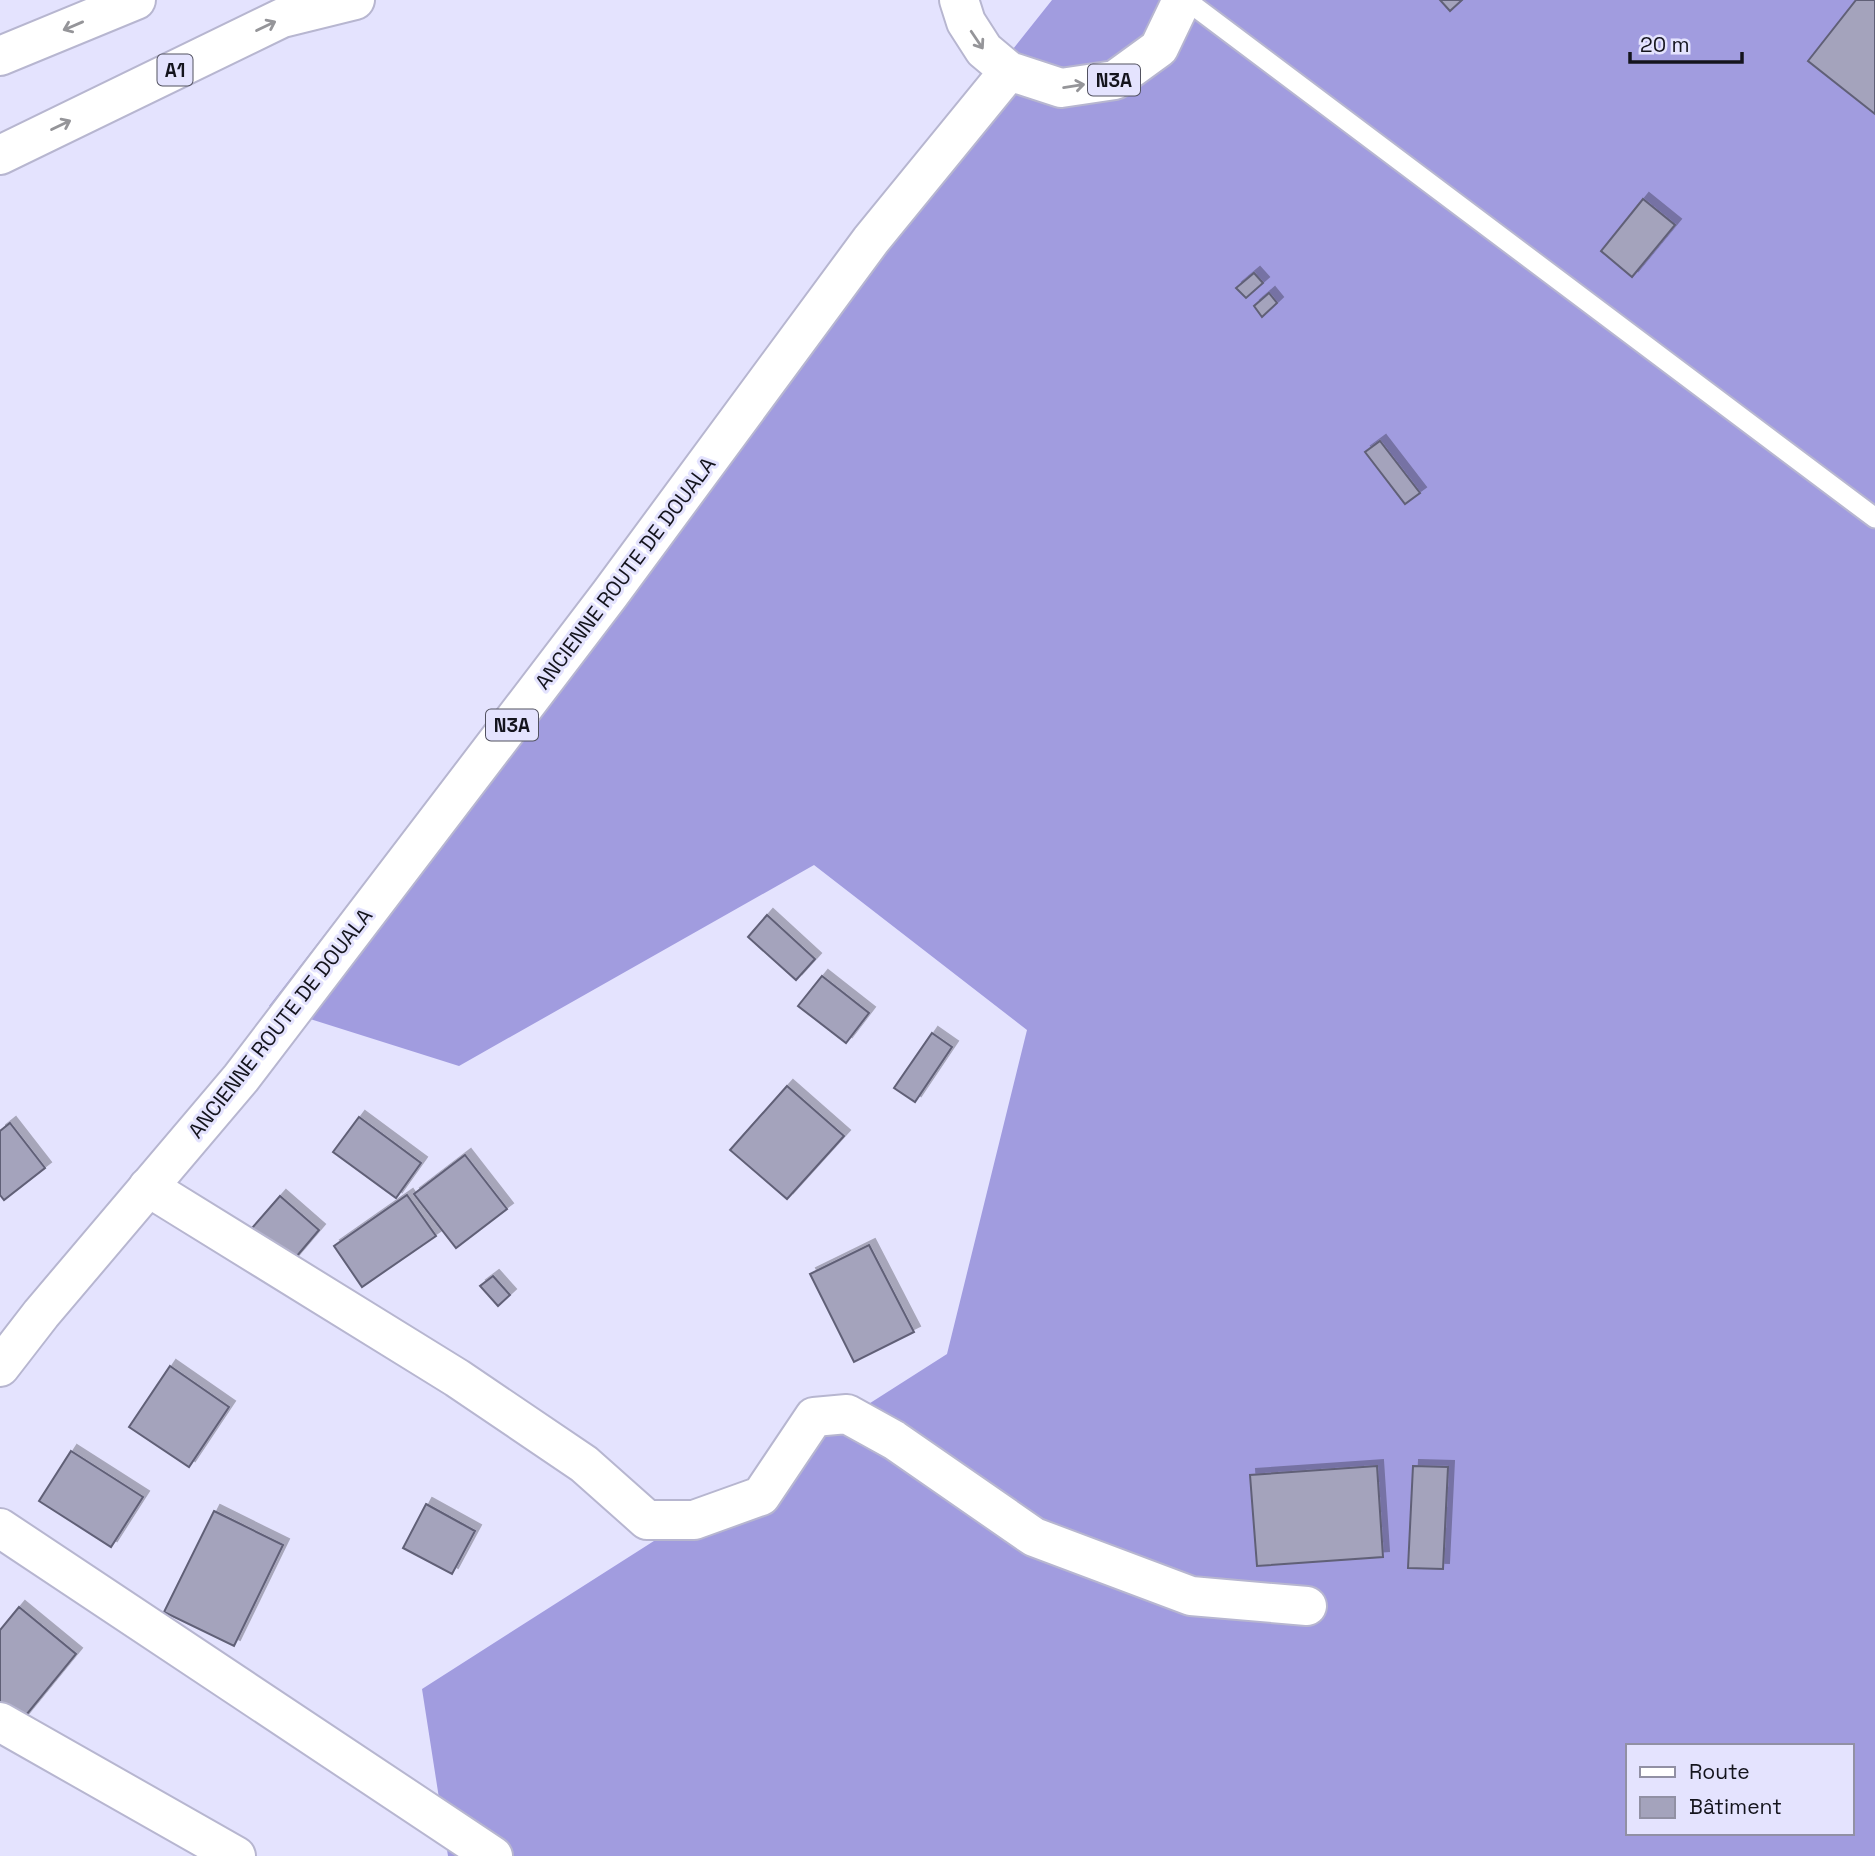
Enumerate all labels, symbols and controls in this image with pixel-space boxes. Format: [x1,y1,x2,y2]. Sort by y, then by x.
one-way arrow [255,18,276,32]
one-way arrow [63,20,84,33]
scale bar [1630,21,1742,65]
one-way arrow [970,30,985,49]
text: 20 m [1640,31,1690,58]
road number: A1 [158,54,192,86]
road number: N3A [1088,64,1140,96]
one-way arrow [1062,79,1085,92]
one-way arrow [50,118,71,132]
street label: ANCIENNE ROUTE DE DOUALA [529,451,721,695]
road number: N3A [486,710,538,740]
street label: ANCIENNE ROUTE DE DOUALA [182,903,378,1143]
legend [1626,1744,1854,1835]
text: Route [1689,1758,1750,1785]
text: Bâtiment [1689,1793,1782,1820]

